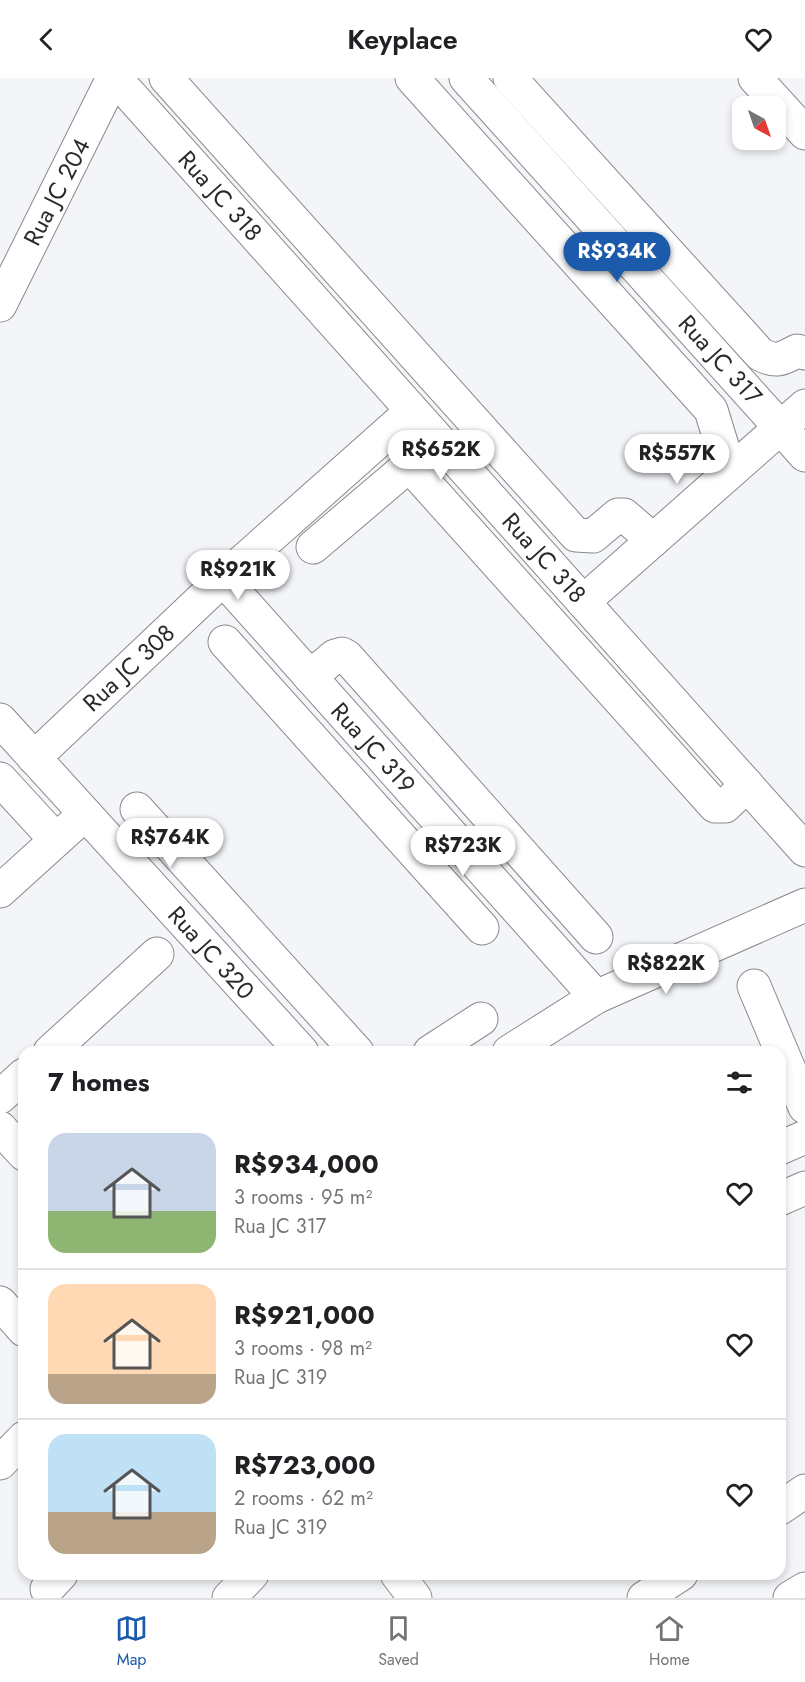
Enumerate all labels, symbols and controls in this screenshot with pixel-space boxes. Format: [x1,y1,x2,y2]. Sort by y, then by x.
text: Keyplace [347,20,458,59]
icon: back [30,23,63,56]
icon: heart [742,23,775,56]
north arrow [732,96,786,150]
map controls [732,96,786,150]
street label: Rua JC 204 [15,132,99,252]
street label: Rua JC 318 [170,143,271,249]
pin: R$934K [568,232,666,283]
text: R$934K [577,237,657,266]
street label: Rua JC 317 [670,307,771,413]
pin: R$652K [392,430,490,481]
pin: R$557K [628,434,726,485]
text: R$652K [402,435,480,464]
text: R$557K [638,439,716,468]
street label: Rua JC 318 [494,505,595,611]
pin: R$921K [189,550,287,601]
text: R$921K [200,555,276,584]
street label: Rua JC 308 [75,616,183,720]
street label: Rua JC 319 [323,694,424,801]
pin: R$764K [121,818,219,869]
text: R$764K [131,823,209,852]
pin: R$723K [414,826,512,877]
text: R$723K [425,831,501,860]
street label: Rua JC 320 [160,898,263,1007]
pin: R$822K [617,944,715,995]
text: R$822K [627,949,705,978]
text: 7 homes [48,1063,150,1101]
icon: filters [723,1066,756,1099]
text: R$934,000 [234,1145,379,1183]
icon: home [96,1157,168,1229]
icon: heart [723,1177,756,1210]
text: 3 rooms · 95 m² [234,1183,372,1212]
text: Rua JC 317 [234,1212,326,1241]
text: R$921,000 [234,1296,375,1334]
icon: home [96,1308,168,1380]
icon: heart [723,1328,756,1361]
text: 3 rooms · 98 m² [234,1334,372,1363]
text: Rua JC 319 [234,1363,327,1392]
text: R$723,000 [234,1446,376,1484]
icon: home [96,1458,168,1530]
icon: heart [723,1478,756,1511]
text: 2 rooms · 62 m² [234,1484,373,1513]
text: Rua JC 319 [234,1513,327,1542]
tab: Map [115,1612,148,1671]
tab: Saved [378,1612,419,1671]
tab: Home [649,1612,690,1671]

